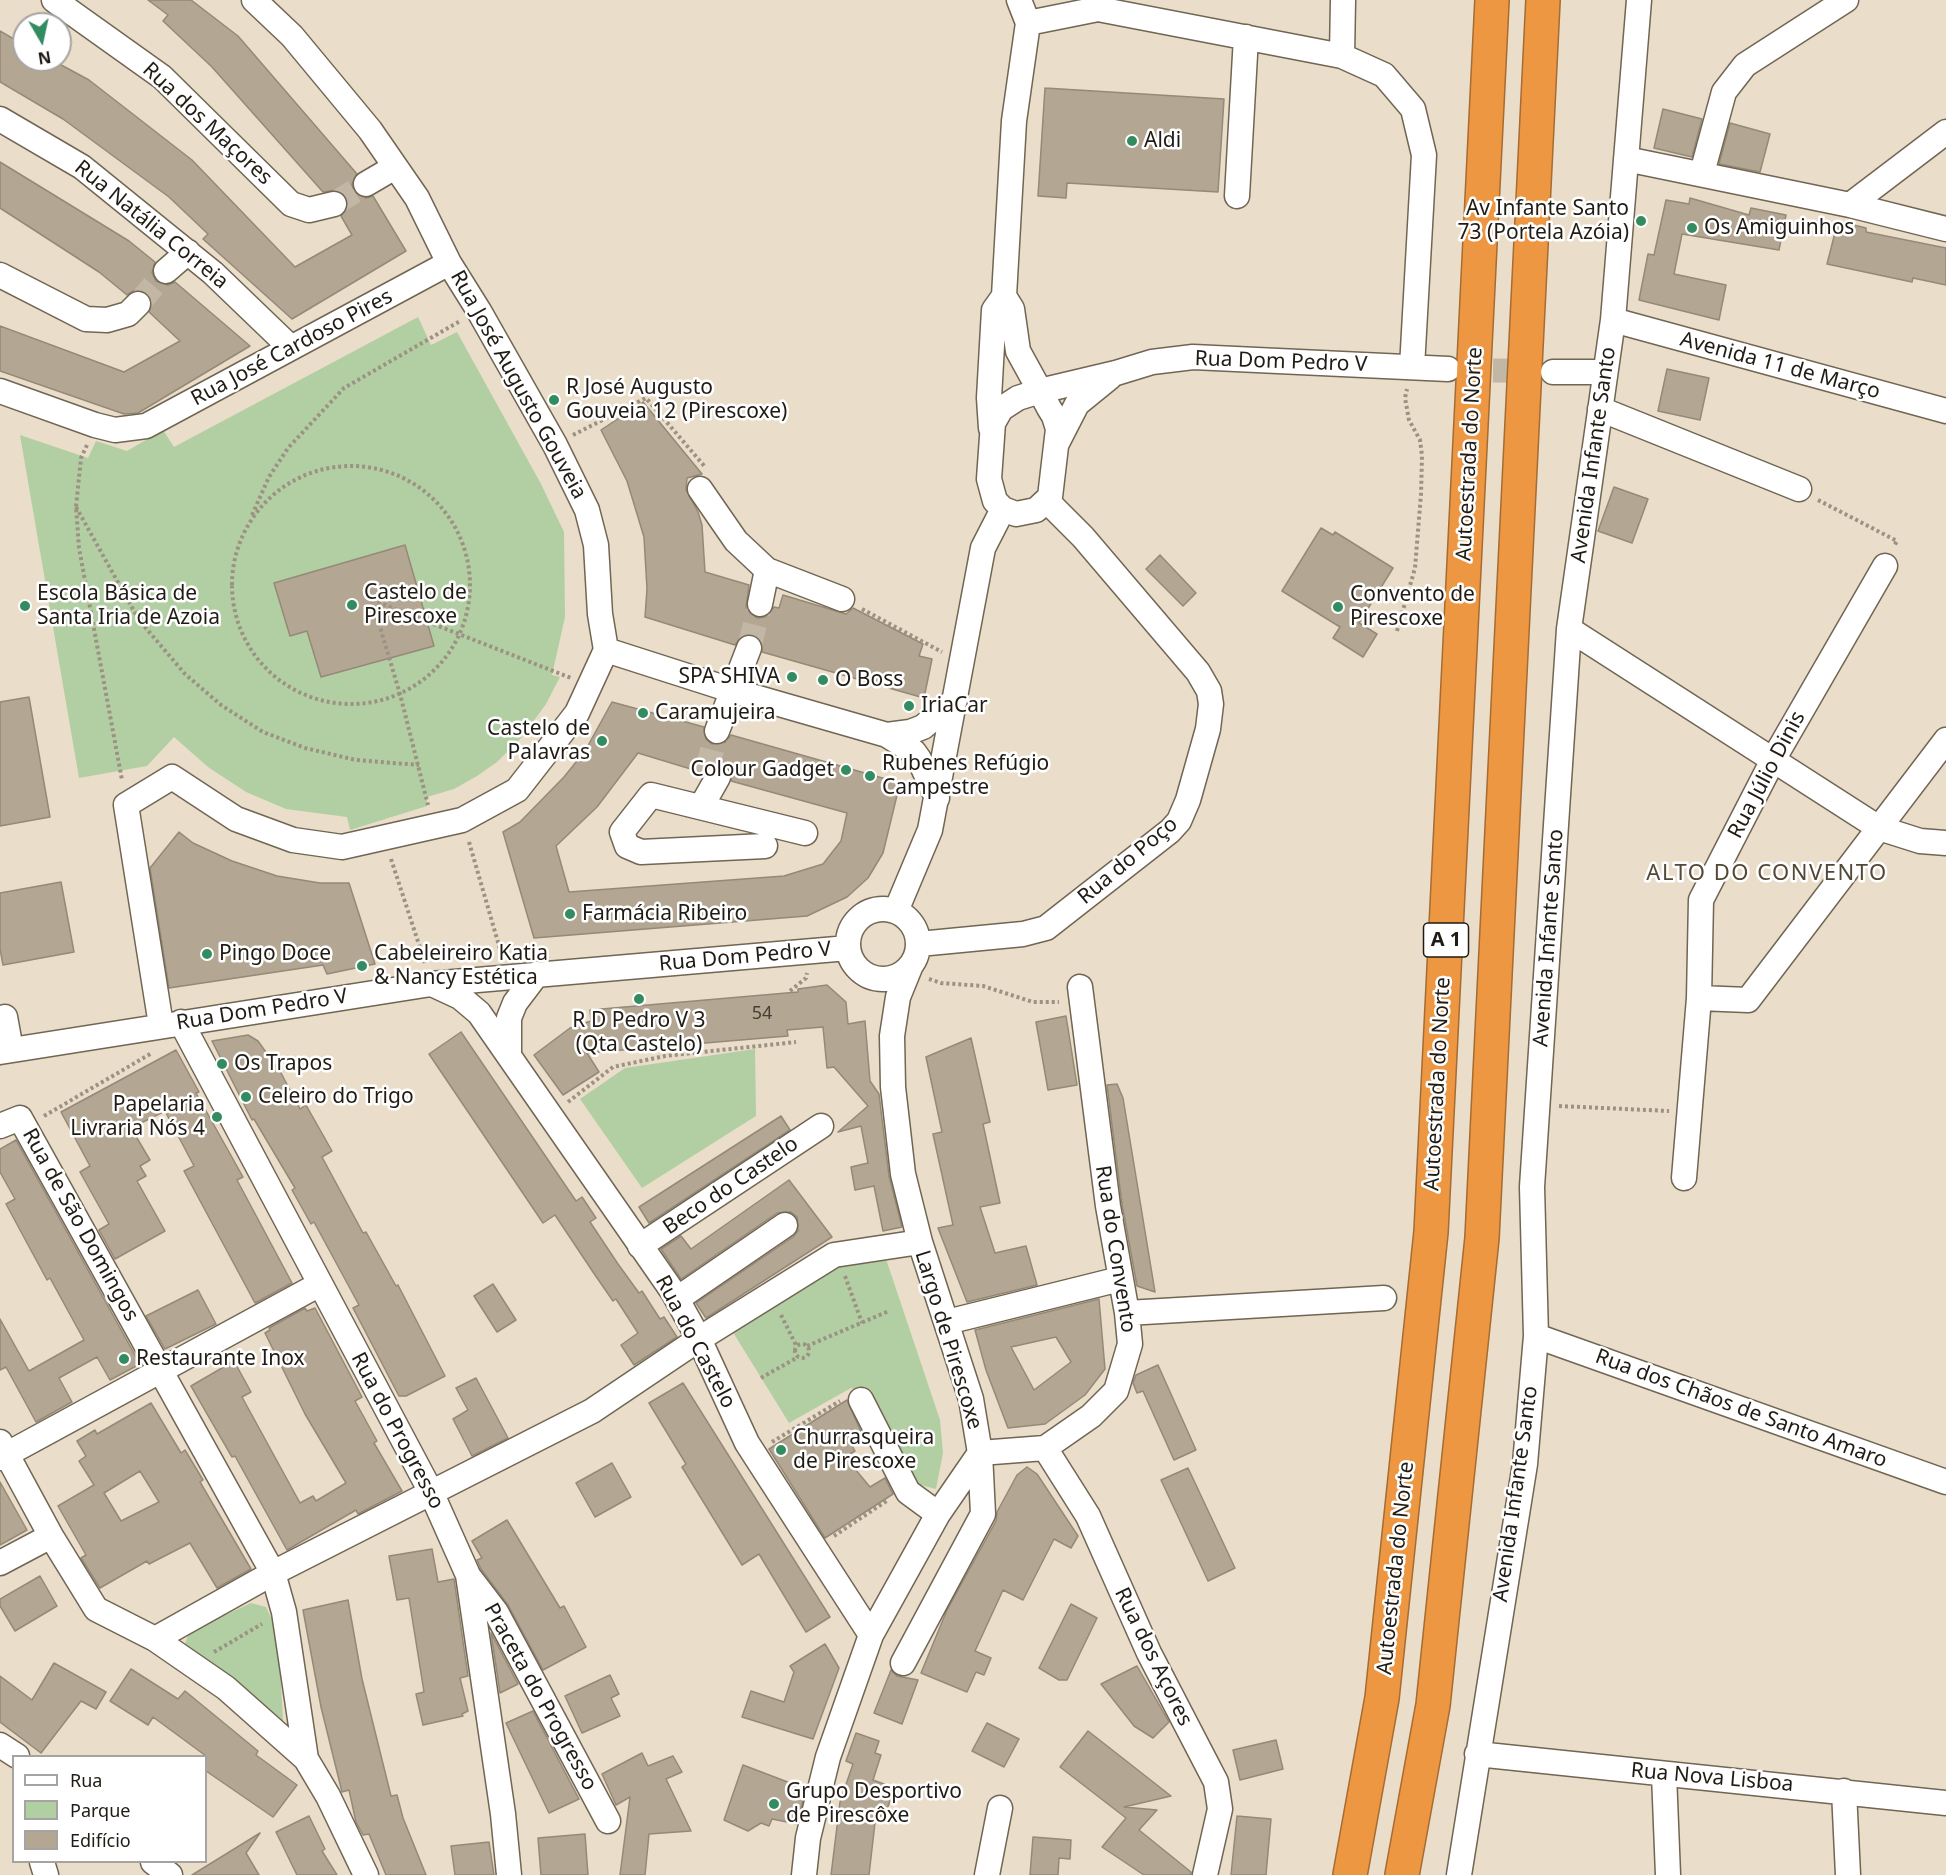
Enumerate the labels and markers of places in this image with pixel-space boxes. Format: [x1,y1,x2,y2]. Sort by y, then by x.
place label: Aldi [1144,128,1181,154]
marker: Aldi [1125,134,1139,148]
place label: Av Infante Santo 73 (Portela Azóia) [1458,196,1629,246]
marker: Av Infante Santo 73 (Portela Azóia) [1634,214,1648,228]
place label: Os Amiguinhos [1704,215,1854,241]
marker: Os Amiguinhos [1685,221,1699,235]
place label: R José Augusto Gouveia 12 (Pirescoxe) [566,375,787,425]
marker: R José Augusto Gouveia 12 (Pirescoxe) [547,393,561,407]
place label: Castelo de Pirescoxe [364,580,467,630]
place label: Escola Básica de Santa Iria de Azoia [37,581,220,631]
place label: Convento de Pirescoxe [1350,582,1475,632]
marker: Castelo de Pirescoxe [345,598,359,612]
marker: Escola Básica de Santa Iria de Azoia [18,599,32,613]
marker: Convento de Pirescoxe [1331,600,1345,614]
place label: SPA SHIVA [679,664,780,690]
place label: O Boss [835,667,903,693]
marker: SPA SHIVA [785,670,799,684]
marker: O Boss [816,673,830,687]
place label: IriaCar [921,693,988,719]
marker: IriaCar [902,699,916,713]
place label: Caramujeira [655,700,775,726]
marker: Caramujeira [636,706,650,720]
place label: Castelo de Palavras [487,716,590,766]
marker: Castelo de Palavras [595,734,609,748]
place label: Rubenes Refúgio Campestre [882,751,1049,801]
place label: Colour Gadget [690,757,834,783]
marker: Colour Gadget [839,763,853,777]
marker: Rubenes Refúgio Campestre [863,769,877,783]
place label: Farmácia Ribeiro [582,901,747,927]
marker: Farmácia Ribeiro [563,907,577,921]
place label: Pingo Doce [219,941,331,967]
place label: Cabeleireiro Katia & Nancy Estética [374,941,548,991]
marker: Pingo Doce [200,947,214,961]
marker: Cabeleireiro Katia & Nancy Estética [355,959,369,973]
marker: R D Pedro V 3 (Qta Castelo) [632,992,646,1006]
place label: R D Pedro V 3 (Qta Castelo) [572,1008,706,1058]
place label: Os Trapos [234,1051,332,1077]
marker: Os Trapos [215,1057,229,1071]
place label: Celeiro do Trigo [258,1084,414,1110]
marker: Celeiro do Trigo [239,1090,253,1104]
place label: Papelaria Livraria Nós 4 [70,1092,205,1142]
marker: Papelaria Livraria Nós 4 [210,1110,224,1124]
place label: Restaurante Inox [136,1346,305,1372]
marker: Restaurante Inox [117,1352,131,1366]
place label: Churrasqueira de Pirescoxe [793,1425,934,1475]
marker: Churrasqueira de Pirescoxe [774,1443,788,1457]
place label: Grupo Desportivo de Pirescôxe [786,1779,962,1829]
marker: Grupo Desportivo de Pirescôxe [767,1797,781,1811]

